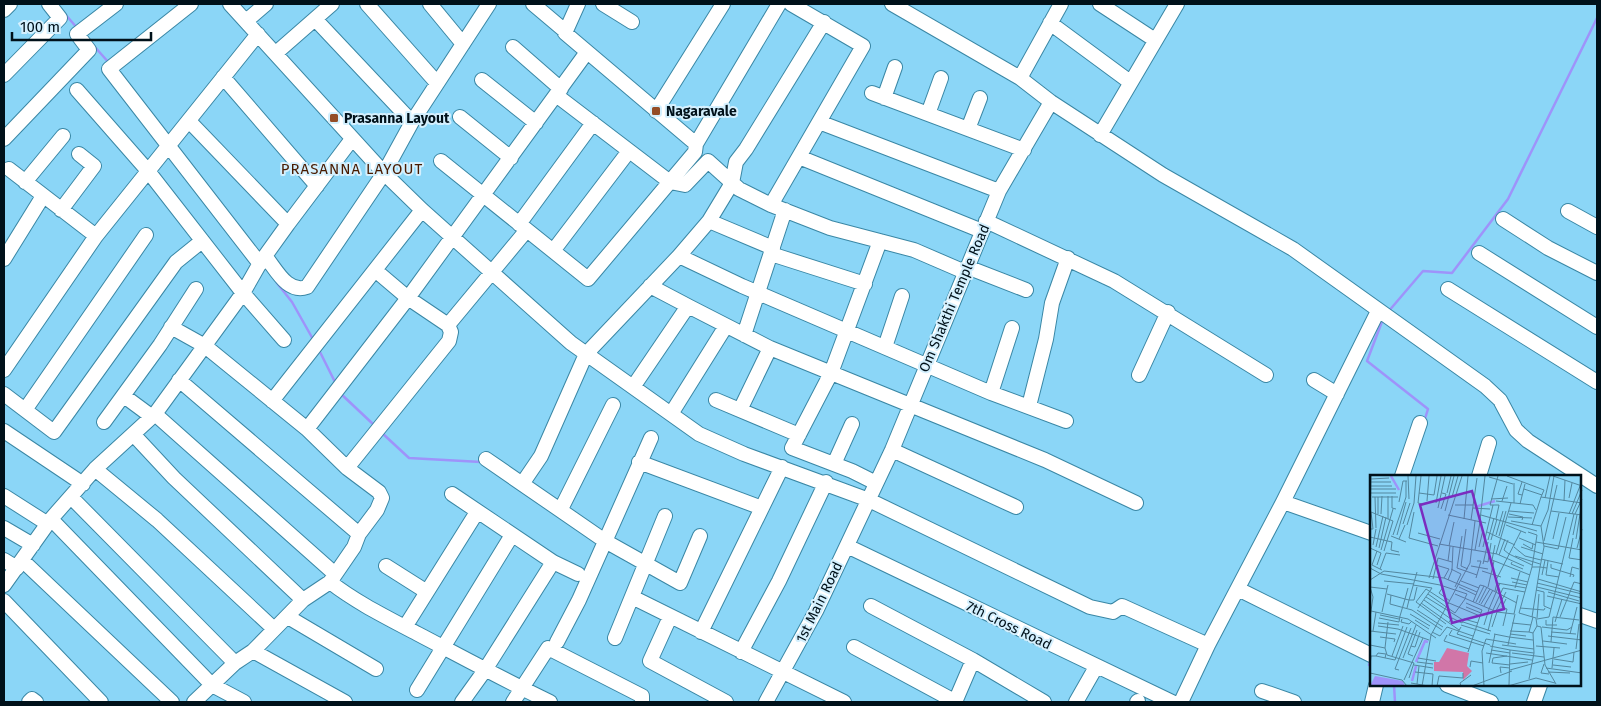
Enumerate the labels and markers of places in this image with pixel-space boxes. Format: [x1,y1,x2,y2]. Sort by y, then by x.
place label: Nagaravale [666,103,737,120]
marker: Nagaravale [650,105,662,117]
place label: Prasanna Layout [344,110,450,127]
marker: Prasanna Layout [328,112,340,124]

